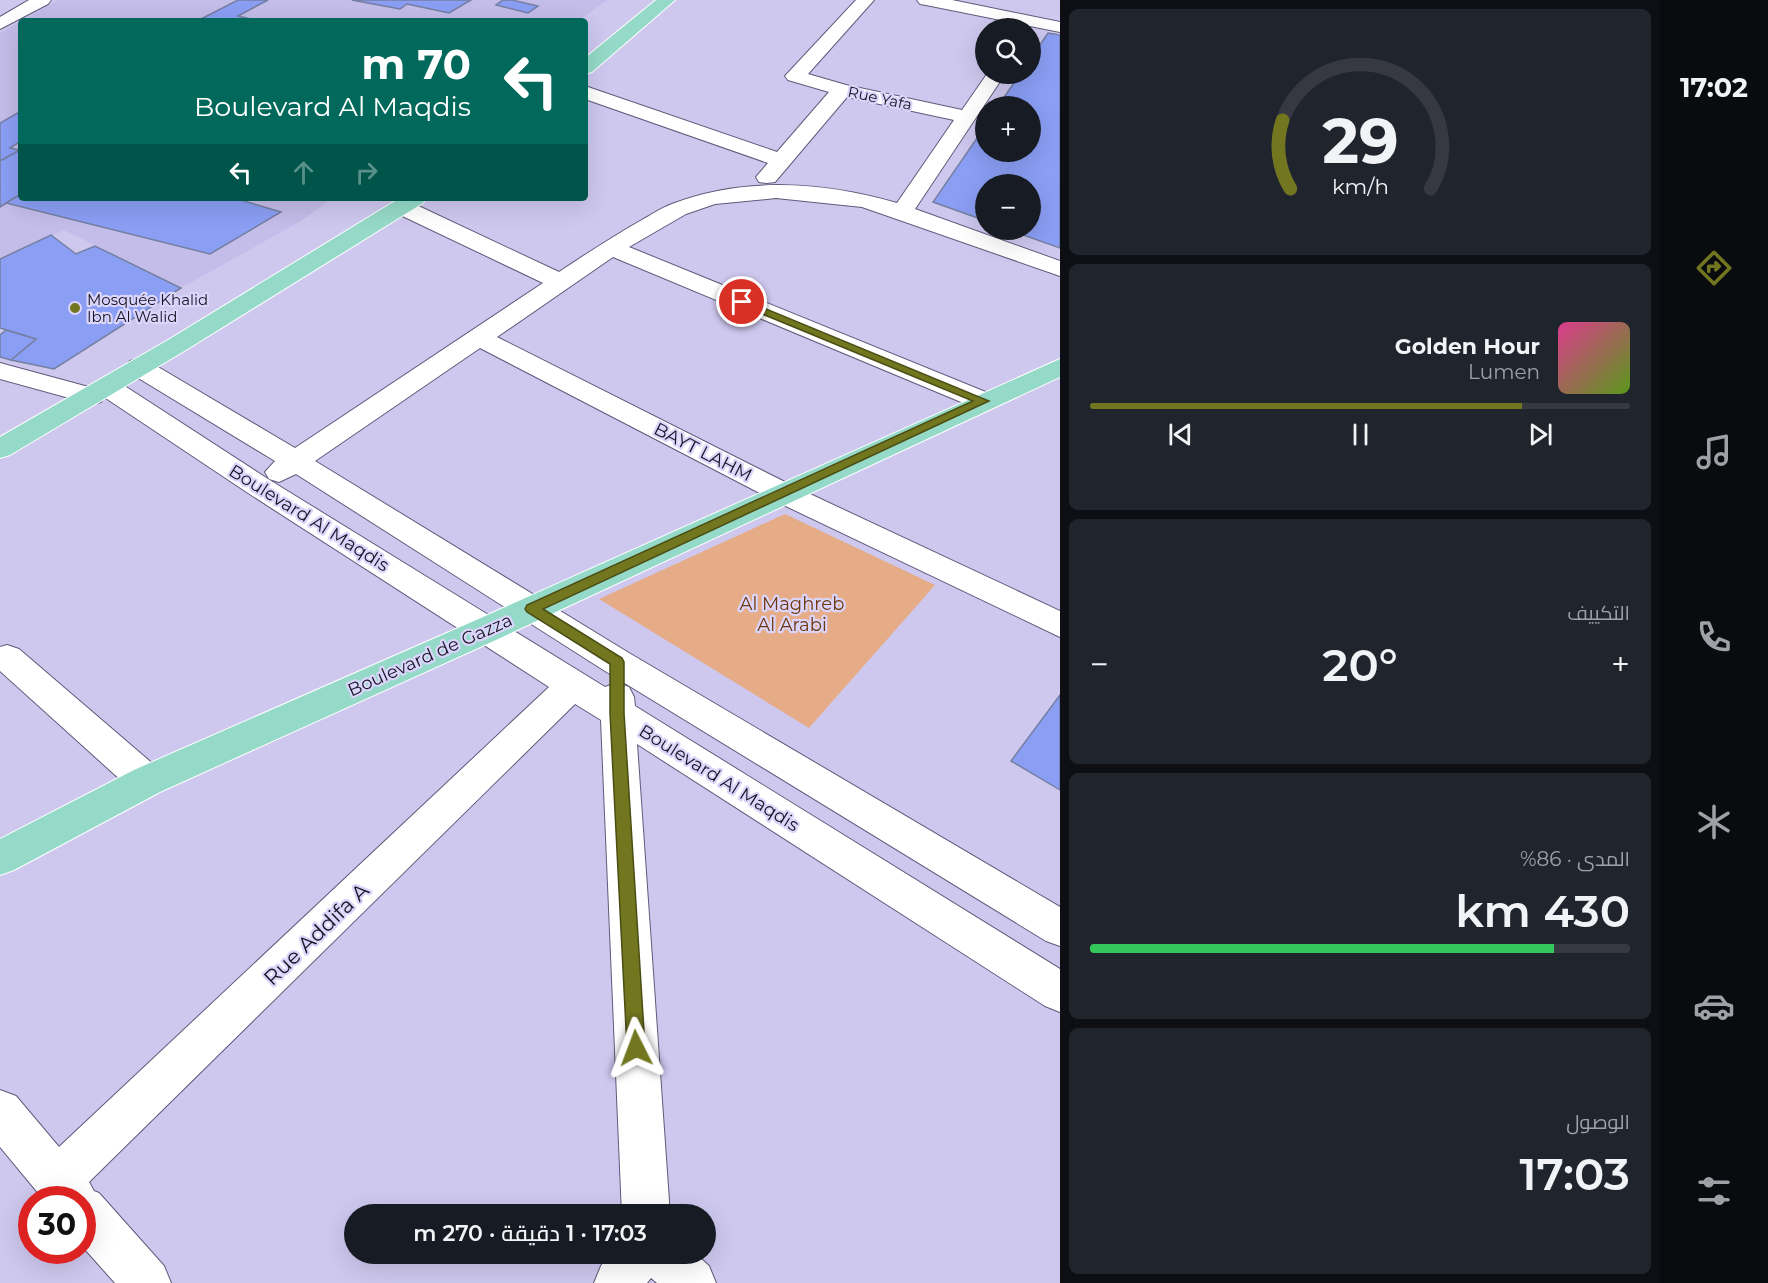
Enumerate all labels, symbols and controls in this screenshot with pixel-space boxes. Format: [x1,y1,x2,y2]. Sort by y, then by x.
map controls [975,18,1041,240]
button: search [975,18,1041,84]
text: 70 m [361,38,471,90]
icon: left [492,42,570,120]
text: 17:02 [1680,71,1748,104]
street label: Rue Yafa [846,82,914,114]
text: Boulevard Al Maqdis [194,90,471,123]
button: + [975,96,1041,162]
text: 29 [1322,103,1398,179]
icon: left [224,156,257,189]
icon: ahead [287,156,320,189]
icon: right [350,156,383,189]
text: km/h [1331,173,1389,199]
button: − [975,174,1041,240]
icon: directions [1693,247,1735,289]
pin [716,276,767,327]
icon: arrive [725,285,758,318]
place label: Mosquée Khalid Ibn Al Walid [87,290,208,326]
marker: Mosquée Khalid Ibn Al Walid [68,301,82,315]
text: Golden Hour [1395,333,1540,360]
text: Lumen [1468,360,1540,384]
street label: BAYT LAHM [650,418,756,486]
icon: previous [1164,418,1197,451]
icon: pause [1344,418,1377,451]
icon: next [1524,418,1557,451]
icon: music [1693,431,1735,473]
street label: Boulevard Al Maqdis [225,460,393,576]
park label: Al Maghreb Al Arabi [740,593,844,636]
text: التكييف [1567,601,1630,625]
street label: Boulevard de Gazza [344,609,516,701]
icon: phone [1693,616,1735,658]
text: 20° [1322,637,1398,692]
text: − [1090,644,1109,684]
text: + [1611,644,1630,684]
street label: Boulevard Al Maqdis [635,720,803,836]
icon: climate [1693,801,1735,843]
text: المدى · 86% [1520,847,1630,871]
street label: Rue Addifa A [258,877,374,990]
text: 430 km [1455,883,1630,938]
icon: car [1693,985,1735,1027]
position arrow [604,1016,668,1080]
text: الوصول [1566,1110,1630,1134]
text: 17:03 [1519,1146,1630,1201]
icon: filters [1693,1170,1735,1212]
speed limit sign: 30 [18,1186,96,1264]
text: 17:03 · 1 دقيقة · 270 m [413,1220,647,1247]

